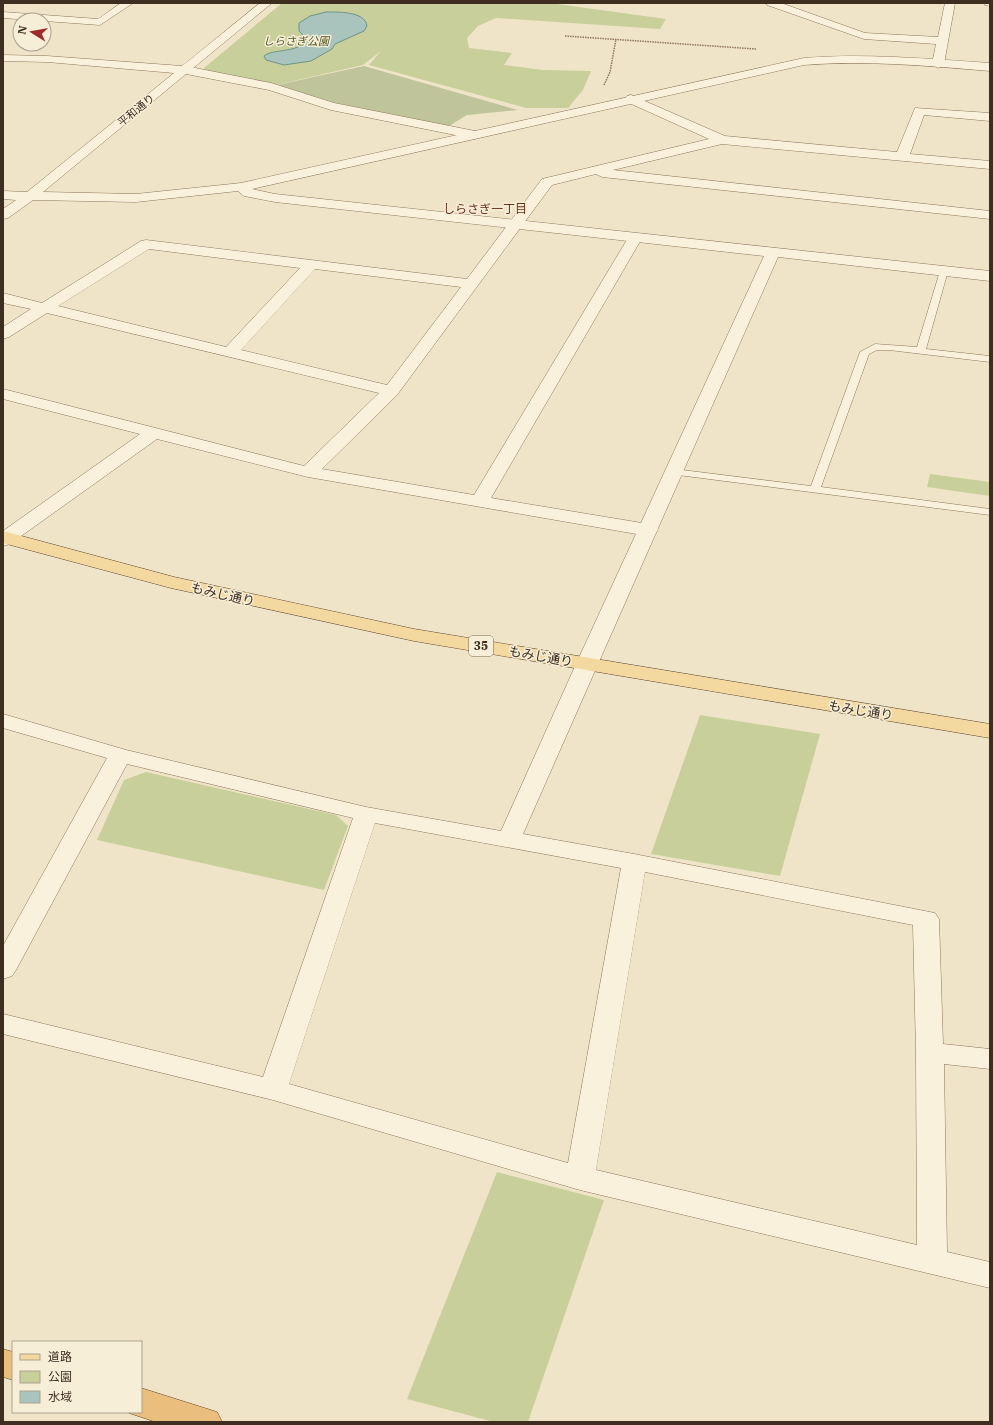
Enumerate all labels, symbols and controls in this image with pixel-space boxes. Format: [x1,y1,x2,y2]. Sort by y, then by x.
north arrow [12,12,52,52]
text: N [14,24,30,36]
park label: しらさぎ公園 [263,34,331,48]
street label: 平和通り [114,91,158,129]
district label: しらさぎ一丁目 [443,201,527,216]
street label: もみじ通り [189,579,256,610]
road number: 35 [469,636,493,656]
street label: もみじ通り [507,642,574,671]
street label: もみじ通り [827,697,894,724]
legend [12,1341,142,1413]
text: 道路 [48,1349,72,1364]
text: 公園 [48,1369,72,1384]
text: 水域 [48,1389,72,1404]

